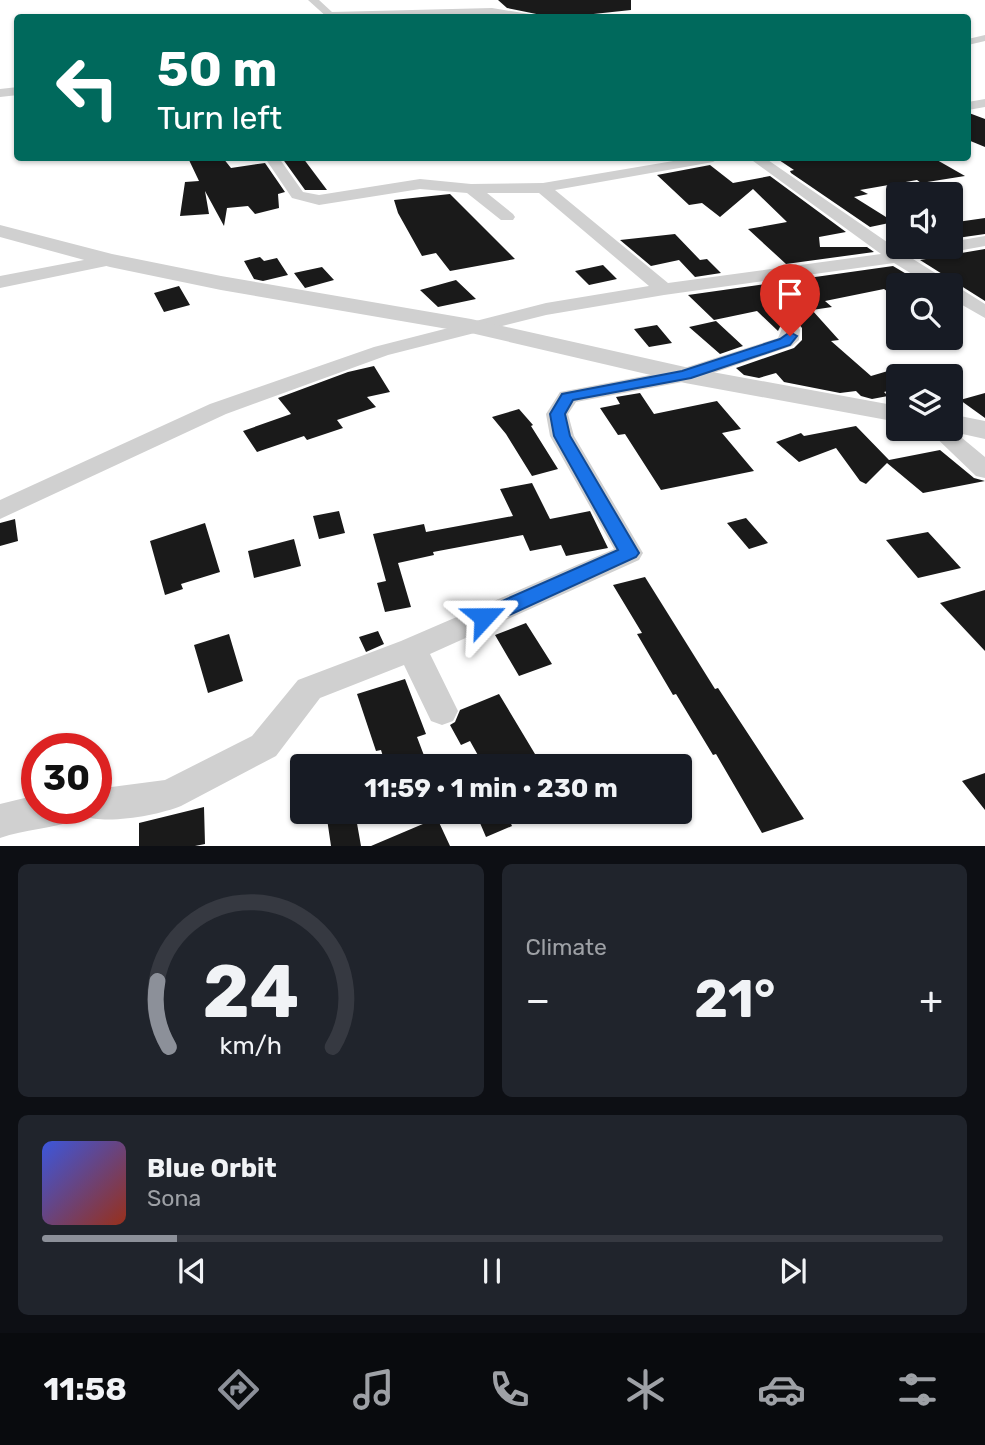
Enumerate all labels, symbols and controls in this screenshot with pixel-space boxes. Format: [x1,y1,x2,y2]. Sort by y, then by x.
text: 50 m [157,40,277,98]
icon: left [42,42,133,133]
text: Turn left [157,99,282,137]
map controls [886,182,963,441]
button: sound [886,182,963,259]
pin [760,264,820,336]
button: search [886,273,963,350]
icon: arrive [771,275,809,313]
button: layers [886,364,963,441]
position arrow [447,580,521,654]
speed limit sign: 30 [21,733,112,824]
text: 11:59 · 1 min · 230 m [364,773,618,804]
text: Climate [526,933,607,961]
text: 24 [202,949,299,1035]
text: 21° [694,968,775,1030]
text: − [526,977,550,1023]
text: + [919,977,943,1023]
text: km/h [220,1030,282,1059]
text: Blue Orbit [147,1153,277,1184]
text: Sona [147,1184,201,1212]
icon: previous [173,1252,211,1290]
icon: pause [473,1252,511,1290]
icon: next [774,1252,812,1290]
icon: directions [214,1365,263,1414]
icon: music [349,1365,398,1414]
icon: phone [485,1365,534,1414]
icon: climate [621,1365,670,1414]
icon: car [757,1365,806,1414]
icon: filters [893,1365,942,1414]
text: 11:58 [43,1370,127,1408]

